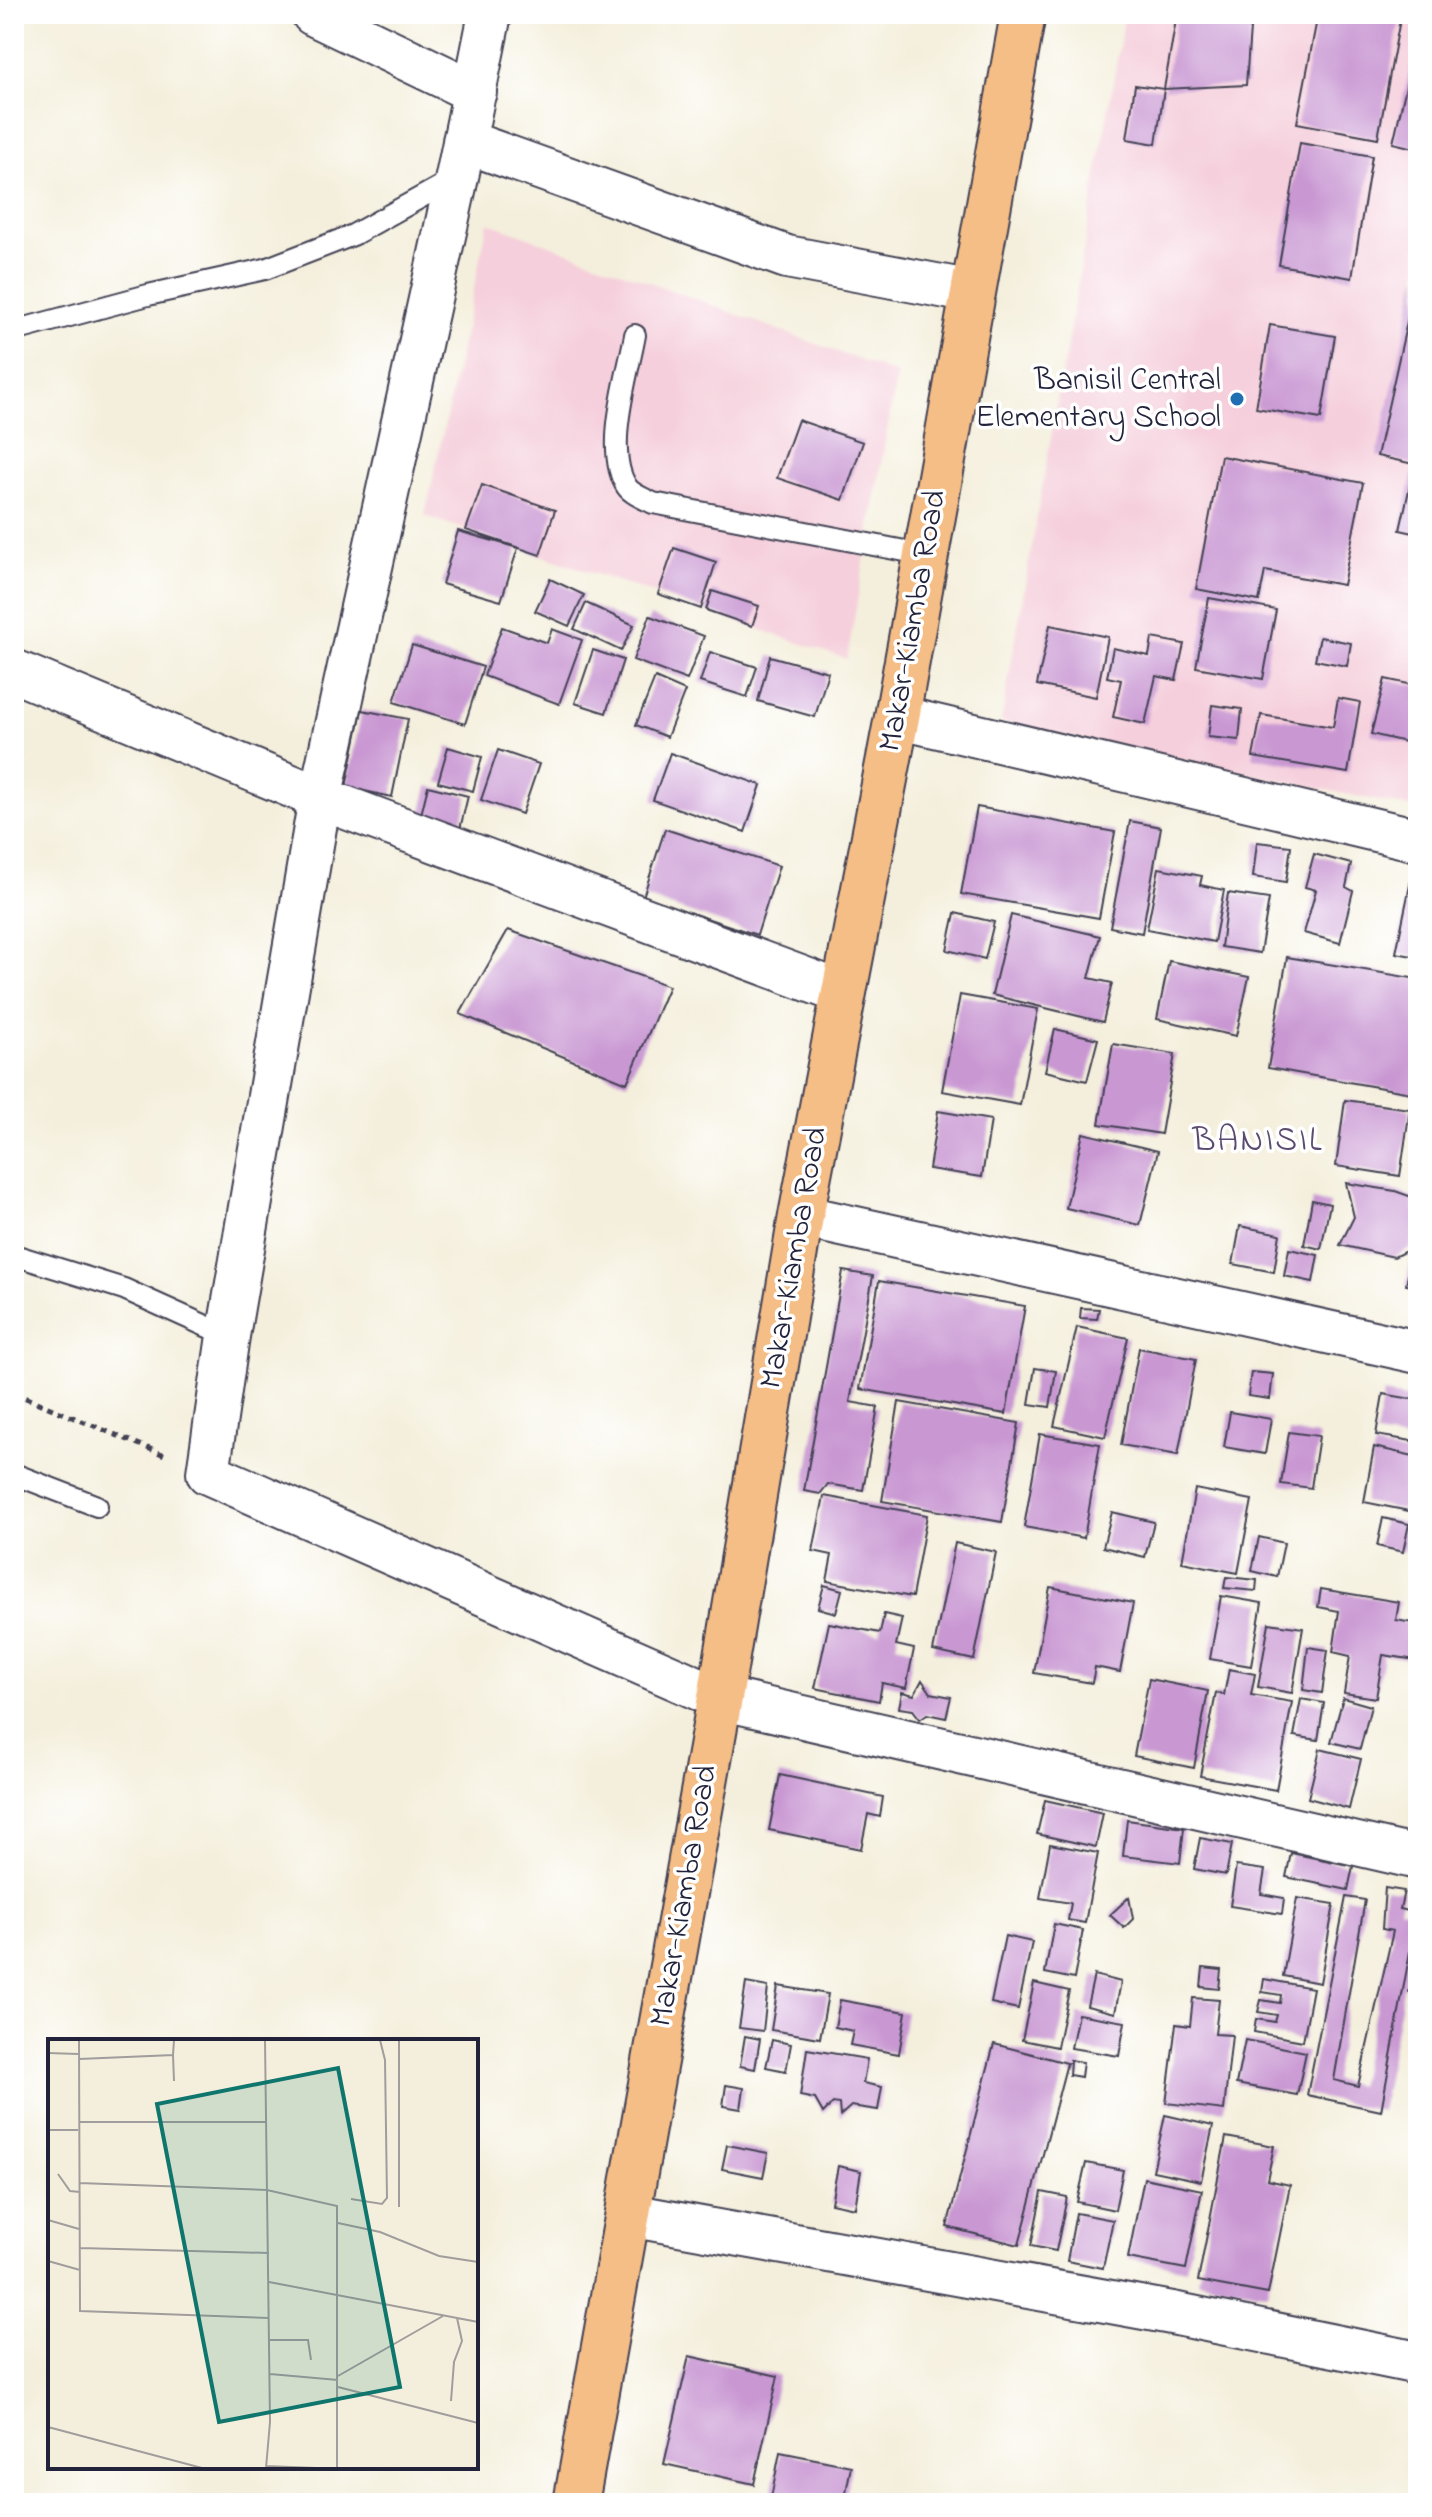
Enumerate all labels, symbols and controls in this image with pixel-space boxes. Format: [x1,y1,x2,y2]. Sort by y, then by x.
place label: Banisil Central Elementary School [976,358,1221,442]
marker: Banisil Central Elementary School [1228,390,1246,408]
street label: Makar-Kiamba Road [868,486,960,756]
district label: BANISIL [1191,1117,1324,1167]
street label: Makar-Kiamba Road [749,1123,841,1393]
street label: Makar-Kiamba Road [639,1761,731,2031]
inset map [48,2039,478,2469]

